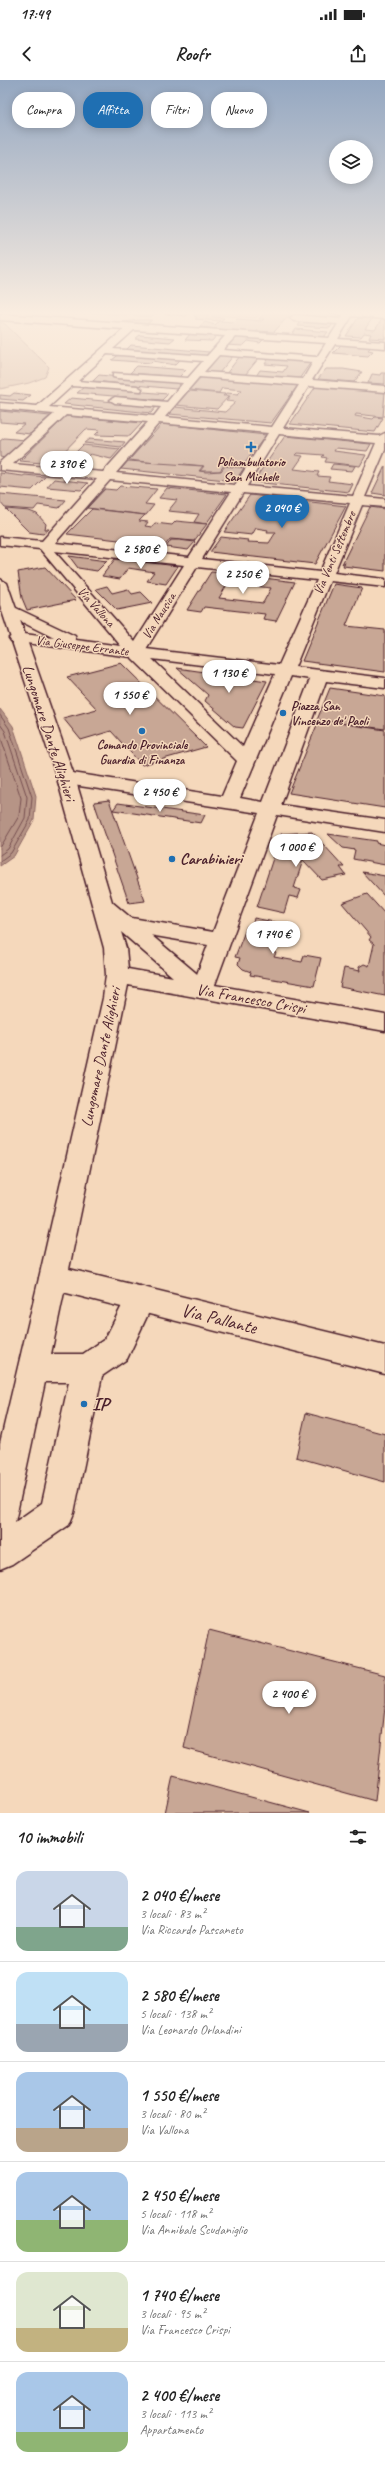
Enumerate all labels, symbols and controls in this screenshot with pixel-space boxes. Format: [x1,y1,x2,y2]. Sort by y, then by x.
text: 17:49 [20,5,50,24]
icon: back [16,43,38,65]
text: Roofr [175,43,210,65]
icon: share [347,43,369,65]
chip: Compra [12,92,75,128]
chip: Affitta [83,92,143,128]
chip: Filtri [151,92,203,128]
chip: Nuovo [211,92,267,128]
map controls [329,140,373,184]
button: layers [329,140,373,184]
marker: Poliambulatorio San Michele [245,441,257,453]
pin: 2 390 € [30,451,104,485]
place label: Poliambulatorio San Michele [217,454,286,485]
text: 2 390 € [49,456,85,472]
pin: 2 040 € [245,495,319,529]
text: 2 040 € [264,500,300,516]
street label: Via Venti Settembre [310,508,360,597]
pin: 2 580 € [104,536,178,570]
text: 2 580 € [123,541,159,557]
pin: 2 250 € [206,561,280,595]
text: 2 250 € [225,566,261,582]
street label: Via Vallona [74,584,119,631]
street label: Via Nausica [139,589,180,642]
street label: Via Giuseppe Errante [35,632,130,660]
pin: 1 130 € [192,660,266,694]
street label: Lungomare Dante Alighieri [18,662,81,805]
text: 1 130 € [211,665,247,681]
pin: 1 550 € [93,682,167,716]
text: 1 550 € [112,687,148,703]
place label: Piazza San Vincenzo de' Paoli [291,698,370,729]
marker: Piazza San Vincenzo de' Paoli [278,708,288,718]
marker: Comando Provinciale Guardia di Finanza [137,726,147,736]
place label: Comando Provinciale Guardia di Finanza [97,737,189,768]
pin: 2 450 € [123,779,197,813]
text: 2 450 € [142,784,178,800]
pin: 1 000 € [259,834,333,868]
text: 1 000 € [278,839,314,855]
place label: Carabinieri [180,849,245,869]
marker: Carabinieri [167,854,177,864]
pin: 1 740 € [236,921,310,955]
text: 1 740 € [255,926,291,942]
street label: Via Francesco Crispi [195,980,309,1019]
street label: Lungomare Dante Alighieri [76,984,126,1128]
street label: Via Pallante [179,1298,261,1340]
place label: IP [92,1392,112,1416]
marker: IP [79,1399,89,1409]
pin: 2 400 € [252,1681,326,1715]
text: 2 400 € [271,1686,307,1702]
icon: filters [347,1826,369,1848]
text: 10 immobili [16,1827,82,1848]
text: 2 040 €/mese [140,1885,219,1906]
icon: home [48,1887,96,1935]
text: 3 locali · 83 m² [140,1906,205,1922]
text: Via Riccardo Passaneto [140,1922,243,1938]
text: 2 580 €/mese [140,1985,219,2006]
icon: home [48,1988,96,2036]
text: 5 locali · 138 m² [140,2006,211,2022]
text: Via Leonardo Orlandini [140,2022,241,2038]
text: 1 550 €/mese [140,2085,219,2106]
icon: home [48,2088,96,2136]
text: 3 locali · 80 m² [140,2106,205,2122]
text: Via Vallona [140,2122,188,2138]
text: 2 450 €/mese [140,2185,219,2206]
icon: home [48,2188,96,2236]
text: 5 locali · 118 m² [140,2206,211,2222]
text: Via Annibale Scudaniglio [140,2222,247,2238]
text: 1 740 €/mese [140,2285,219,2306]
icon: home [48,2288,96,2336]
text: 3 locali · 95 m² [140,2306,205,2322]
text: Via Francesco Crispi [140,2322,230,2338]
text: 2 400 €/mese [140,2385,219,2406]
icon: home [48,2388,96,2436]
text: 3 locali · 113 m² [140,2406,211,2422]
text: Appartamento [140,2422,203,2438]

